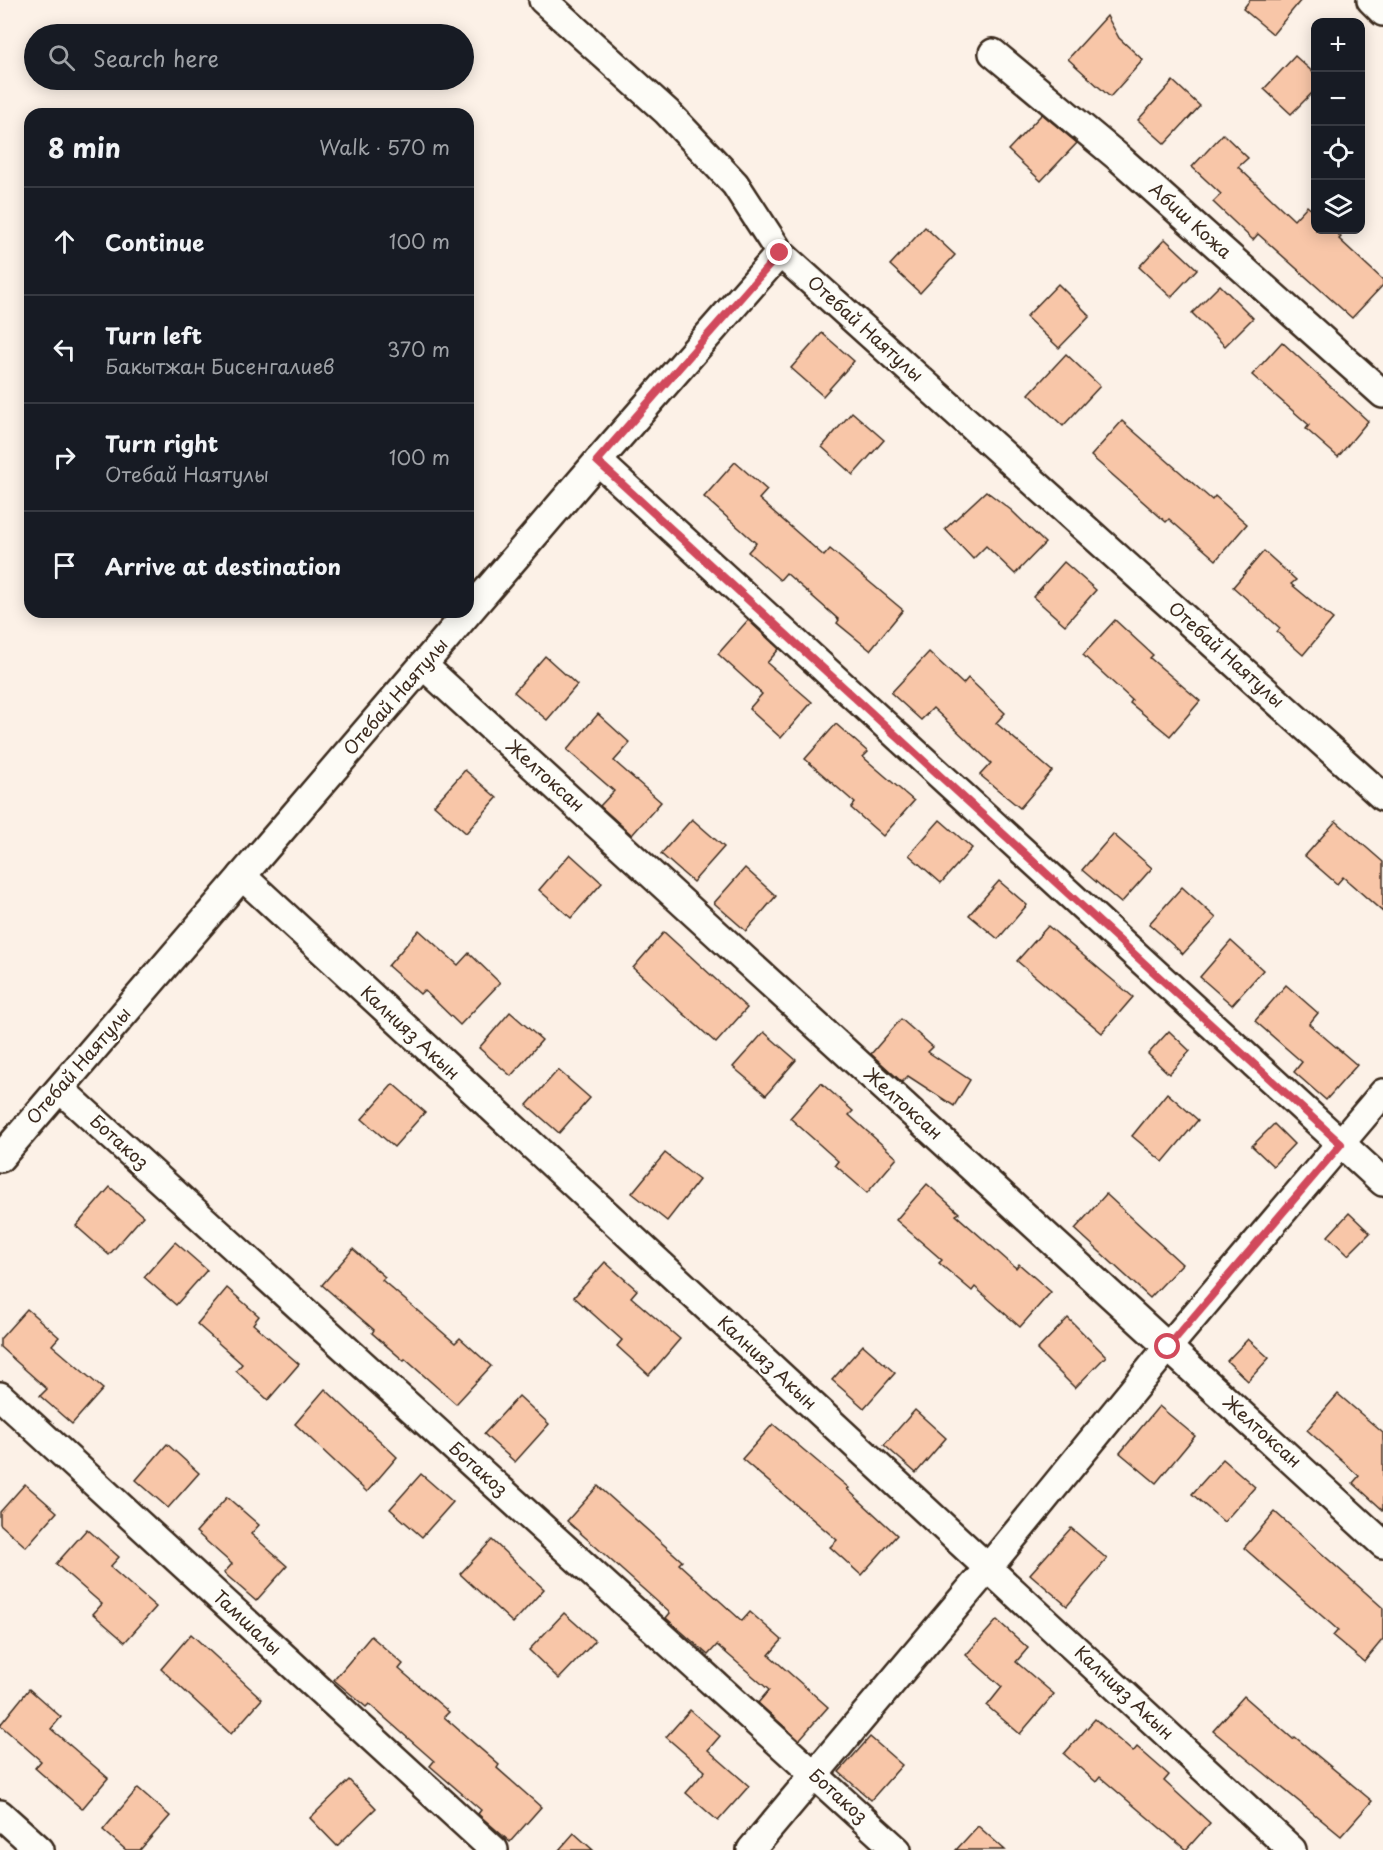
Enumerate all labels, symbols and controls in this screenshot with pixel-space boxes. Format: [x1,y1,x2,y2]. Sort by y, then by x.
map controls [1311,18,1365,234]
button: + [1311,18,1365,72]
search box [24,24,474,90]
icon: search [45,41,78,74]
text: Search here [93,41,219,74]
button: − [1311,72,1365,126]
button: locate [1311,126,1365,180]
text: 8 min [48,128,121,167]
text: Walk · 570 m [319,132,450,162]
street label: Абиш Кожа [1144,175,1238,264]
button: layers [1311,180,1365,234]
icon: ahead [48,225,81,258]
text: Continue [105,225,204,258]
text: 100 m [389,226,450,256]
route end [766,239,792,265]
street label: Отебай Наятулы [802,268,930,387]
text: Turn left [105,318,202,351]
icon: left [48,333,81,366]
text: 370 m [387,334,450,364]
text: Бакытжан Бисенгалиев [105,351,335,381]
text: Turn right [105,426,218,459]
icon: right [48,441,81,474]
text: 100 m [389,442,450,472]
text: Отебай Наятулы [105,459,269,489]
icon: arrive [48,549,81,582]
text: Arrive at destination [105,549,341,582]
street label: Отебай Наятулы [1163,594,1291,713]
street label: Отебай Наятулы [336,631,453,761]
street label: Желтоксан [501,732,591,817]
street label: Калнияз Акын [355,979,467,1085]
street label: Отебай Наятулы [19,1000,136,1130]
street label: Желтоксан [859,1060,949,1145]
street label: Ботакоз [85,1107,155,1175]
street label: Калнияз Акын [712,1309,824,1415]
route start [1154,1333,1180,1359]
street label: Желтоксан [1218,1388,1308,1473]
street label: Ботакоз [444,1434,514,1502]
street label: Тамшалы [208,1583,288,1661]
street label: Калнияз Акын [1069,1639,1181,1745]
street label: Ботакоз [804,1761,874,1829]

